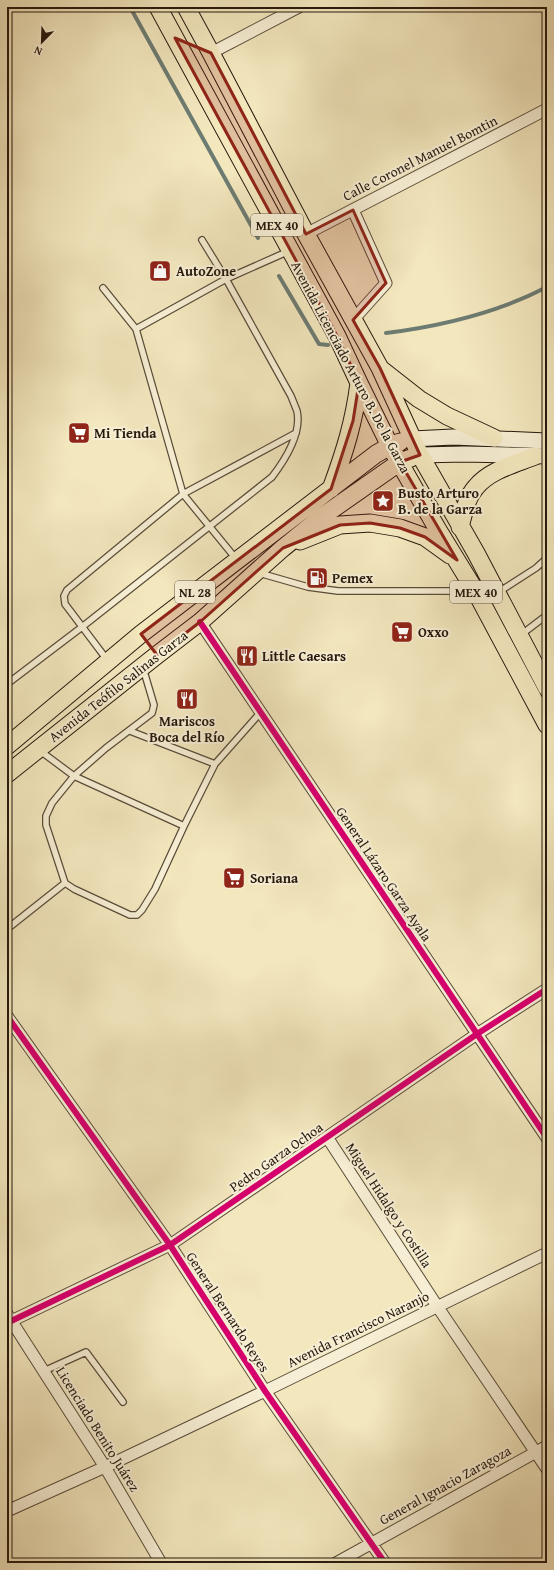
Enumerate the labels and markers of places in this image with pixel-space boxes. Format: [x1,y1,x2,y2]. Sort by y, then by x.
shop icon: AutoZone [147,258,173,284]
place label: AutoZone [176,261,236,281]
supermarket icon: Mi Tienda [66,420,92,446]
place label: Mi Tienda [94,423,157,443]
place label: Busto Arturo B. de la Garza [398,483,483,519]
place icon: Busto Arturo B. de la Garza [370,488,396,514]
fuel station icon: Pemex [304,565,330,591]
place label: Pemex [332,568,374,588]
supermarket icon: Oxxo [389,619,415,645]
place label: Oxxo [418,622,449,642]
restaurant icon: Little Caesars [234,643,260,669]
place label: Little Caesars [262,646,346,666]
restaurant icon: Mariscos Boca del Río [174,686,200,712]
place label: Mariscos Boca del Río [149,711,225,747]
supermarket icon: Soriana [221,865,247,891]
place label: Soriana [250,868,299,888]

